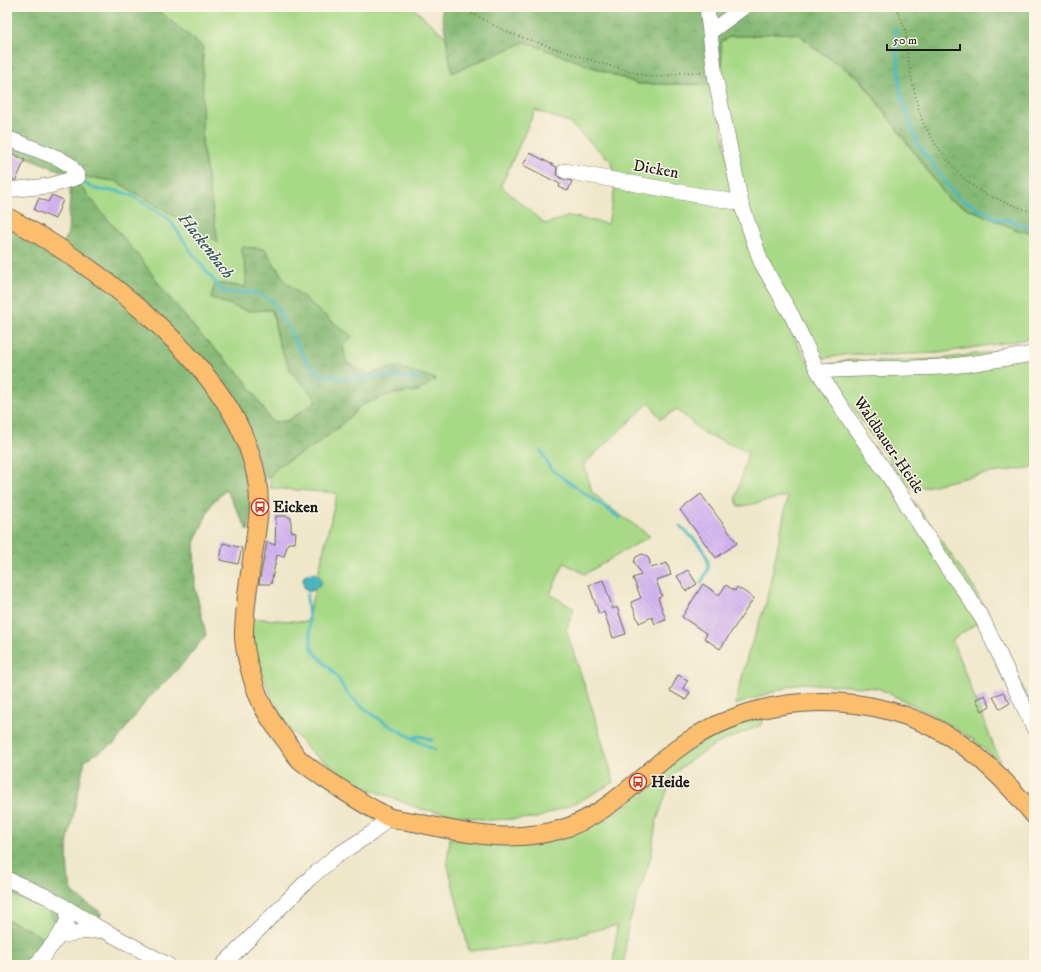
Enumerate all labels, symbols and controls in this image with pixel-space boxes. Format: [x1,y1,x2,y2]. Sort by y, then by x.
scale bar [887,26,960,52]
text: 50 m [893,33,917,48]
street label: Dicken [632,155,681,183]
water label: Hackenbach [173,208,239,284]
street label: Waldbauer-Heide [849,392,929,498]
bus stop icon: Eicken [250,497,270,517]
place label: Eicken [273,497,319,517]
bus stop icon: Heide [628,772,648,792]
place label: Heide [651,772,690,792]

